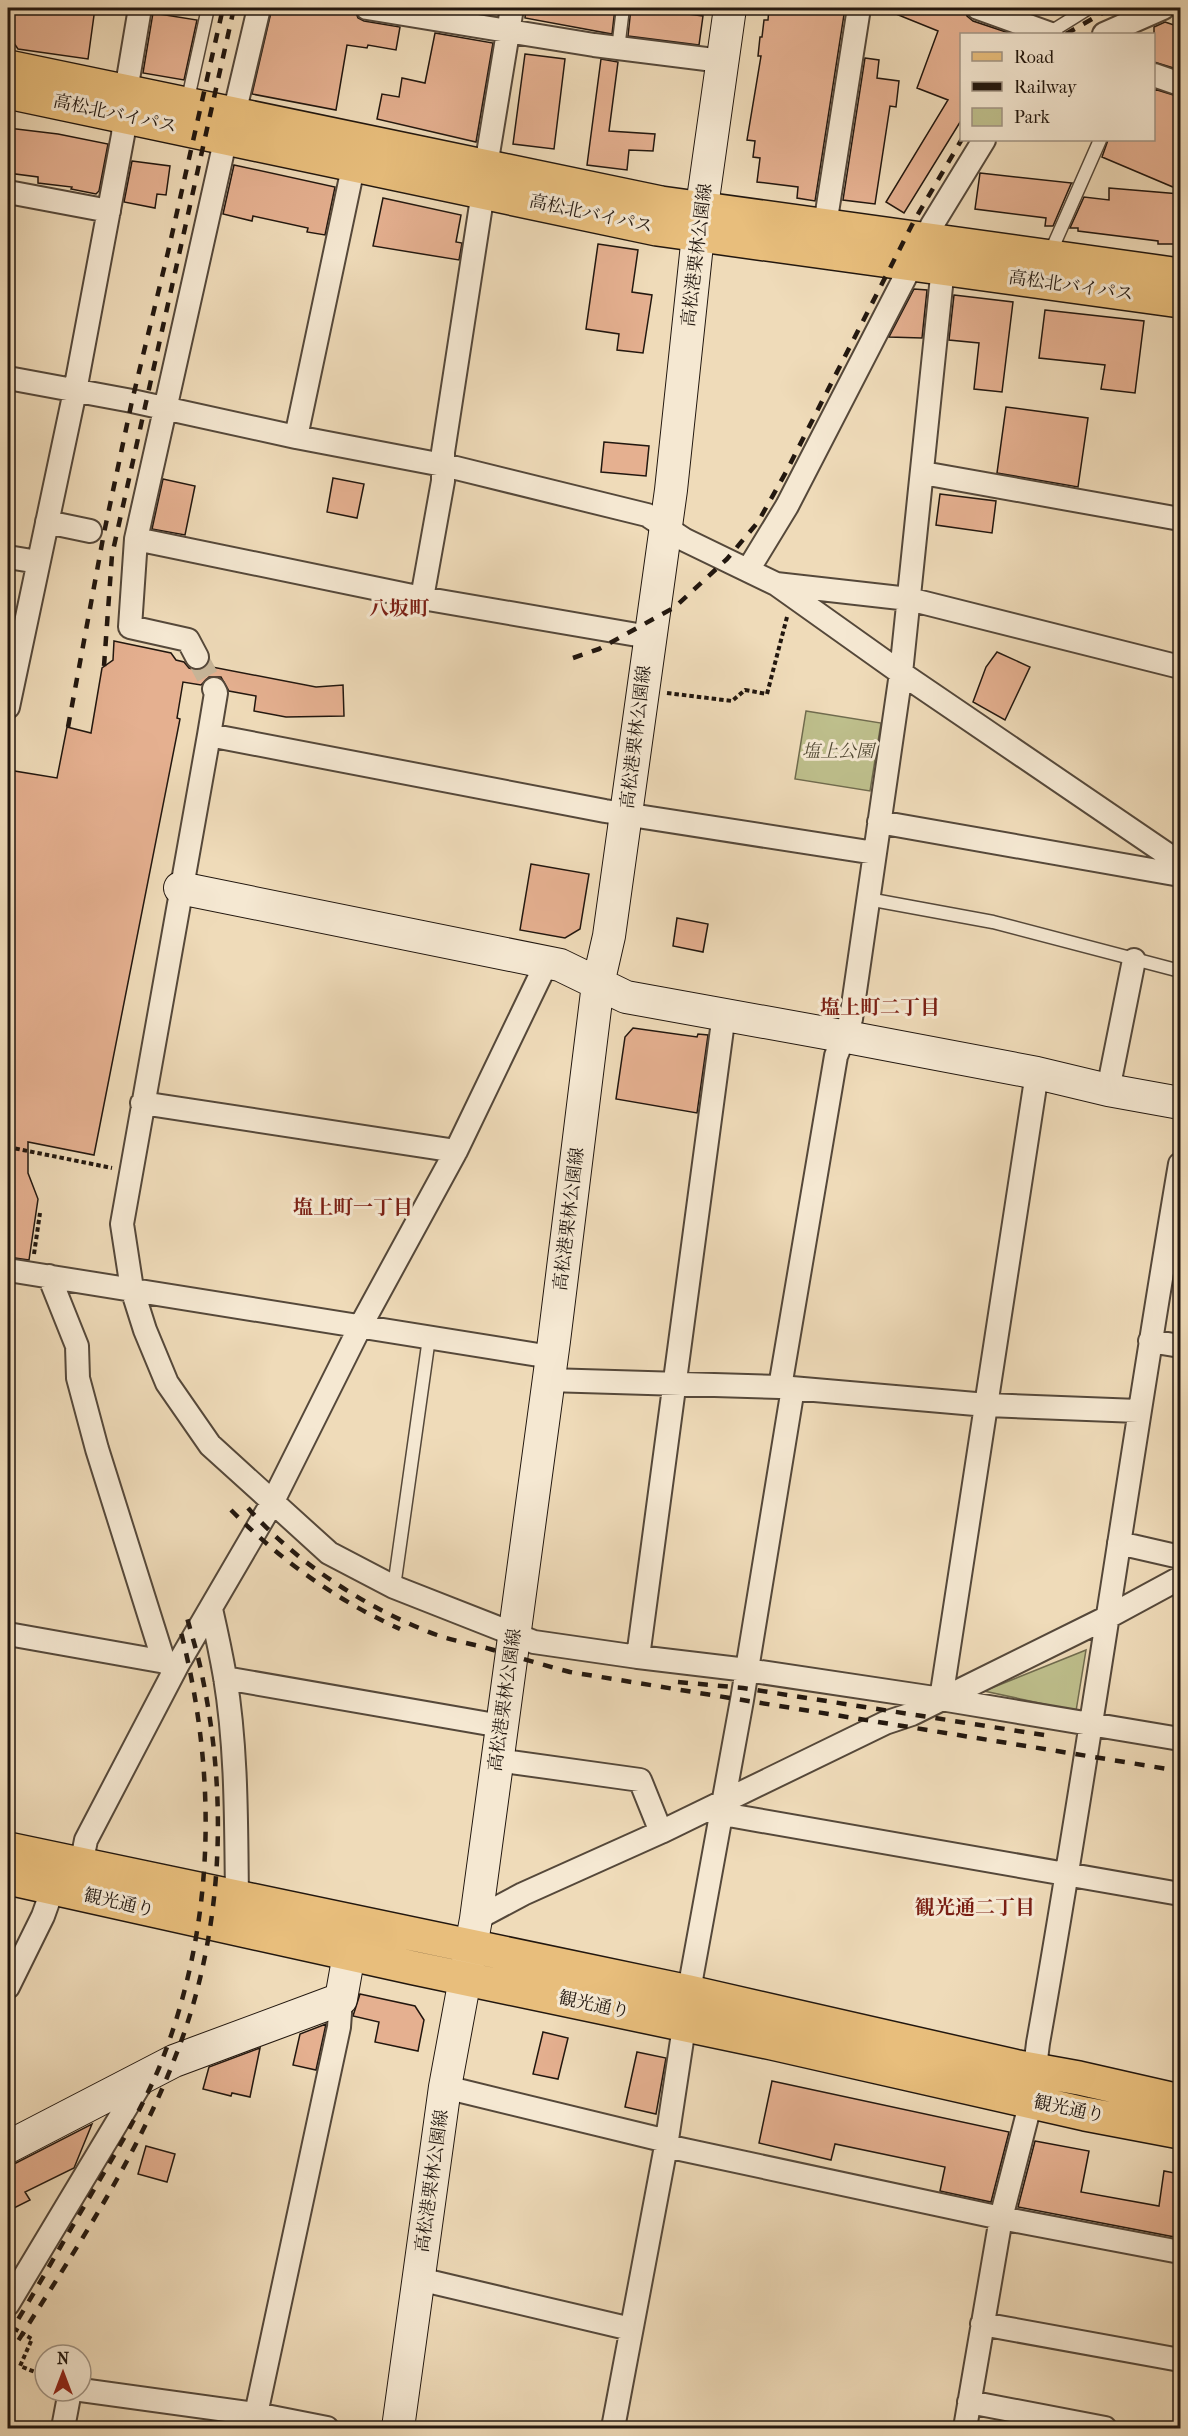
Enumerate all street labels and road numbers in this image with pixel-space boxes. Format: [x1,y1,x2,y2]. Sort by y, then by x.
street label: 高松北バイパス [51,91,179,137]
street label: 高松港栗林公園線 [678,182,716,328]
street label: 高松北バイパス [527,191,655,237]
street label: 高松北バイパス [1007,267,1135,305]
street label: 高松港栗林公園線 [617,664,655,810]
street label: 高松港栗林公園線 [550,1146,588,1292]
street label: 高松港栗林公園線 [485,1627,525,1773]
street label: 観光通り [82,1885,156,1921]
street label: 観光通り [557,1987,631,2023]
street label: 観光通り [1032,2091,1106,2127]
street label: 高松港栗林公園線 [412,2108,452,2254]

